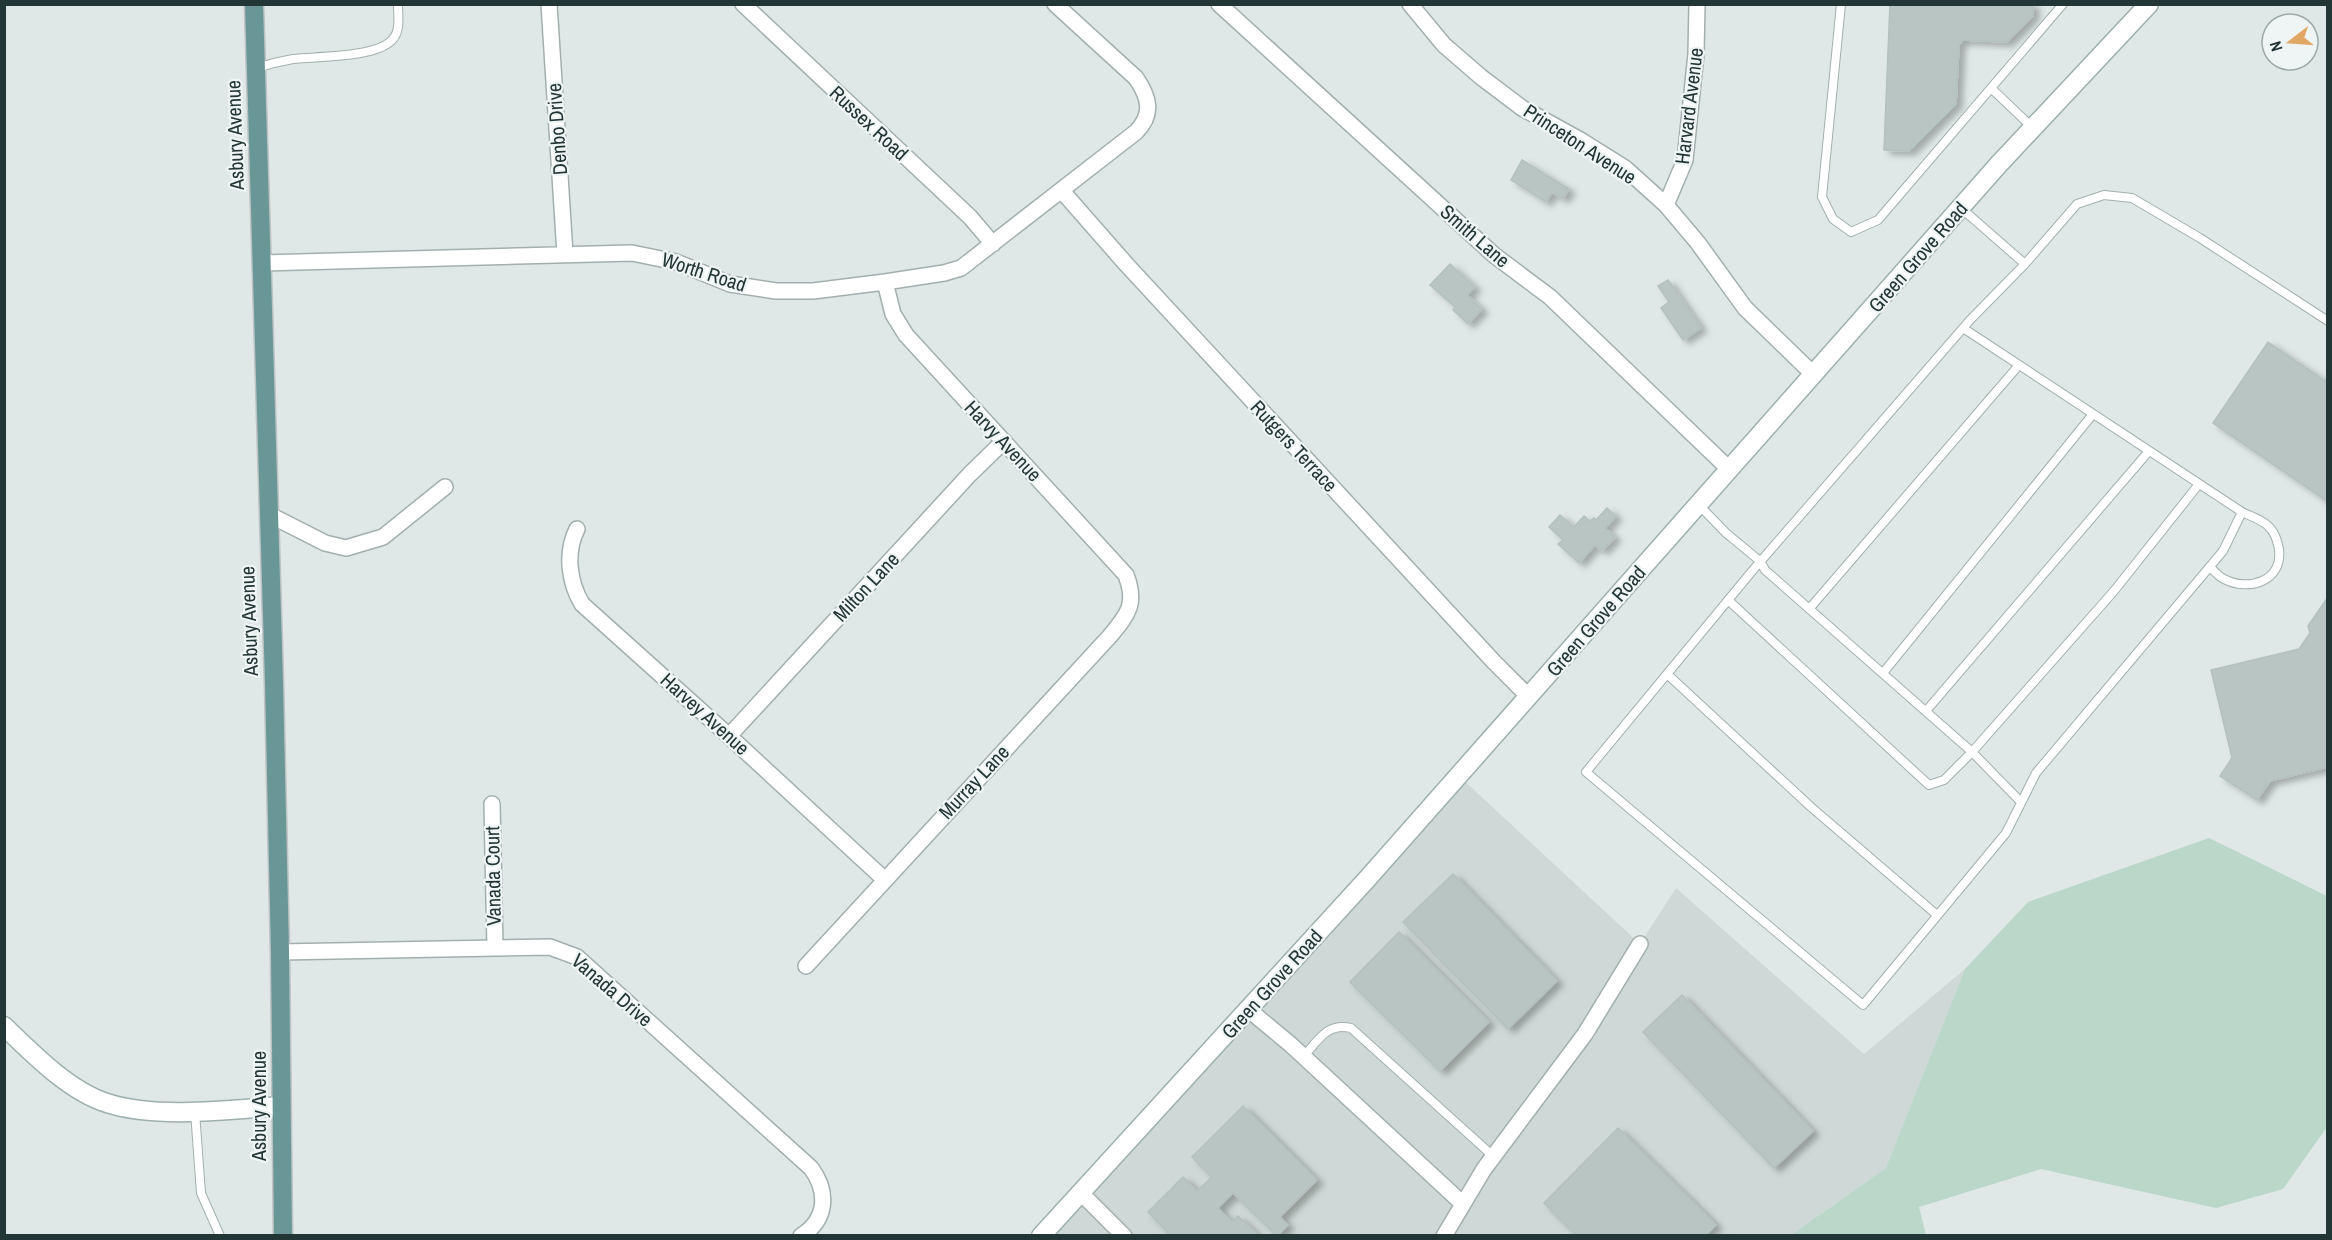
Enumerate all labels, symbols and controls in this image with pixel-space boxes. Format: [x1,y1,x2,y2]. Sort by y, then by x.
north arrow [2260,12,2320,72]
text: N [2264,39,2288,54]
street label: Harvard Avenue [1668,46,1709,166]
street label: Russex Road [824,79,915,166]
street label: Asbury Avenue [219,80,250,191]
street label: Denbo Drive [540,82,573,176]
street label: Princeton Avenue [1519,97,1642,190]
street label: Green Grove Road [1862,196,1973,318]
street label: Smith Lane [1435,198,1516,273]
street label: Worth Road [659,245,750,298]
street label: Harvy Avenue [959,394,1048,487]
street label: Rutgers Terrace [1245,394,1344,497]
street label: Milton Lane [827,546,905,627]
street label: Green Grove Road [1540,560,1651,682]
street label: Asbury Avenue [233,566,264,677]
street label: Harvey Avenue [655,666,756,761]
street label: Murray Lane [932,739,1015,825]
street label: Vanada Court [478,825,507,926]
street label: Green Grove Road [1215,923,1328,1044]
street label: Vanada Drive [566,947,659,1032]
street label: Asbury Avenue [245,1051,272,1162]

